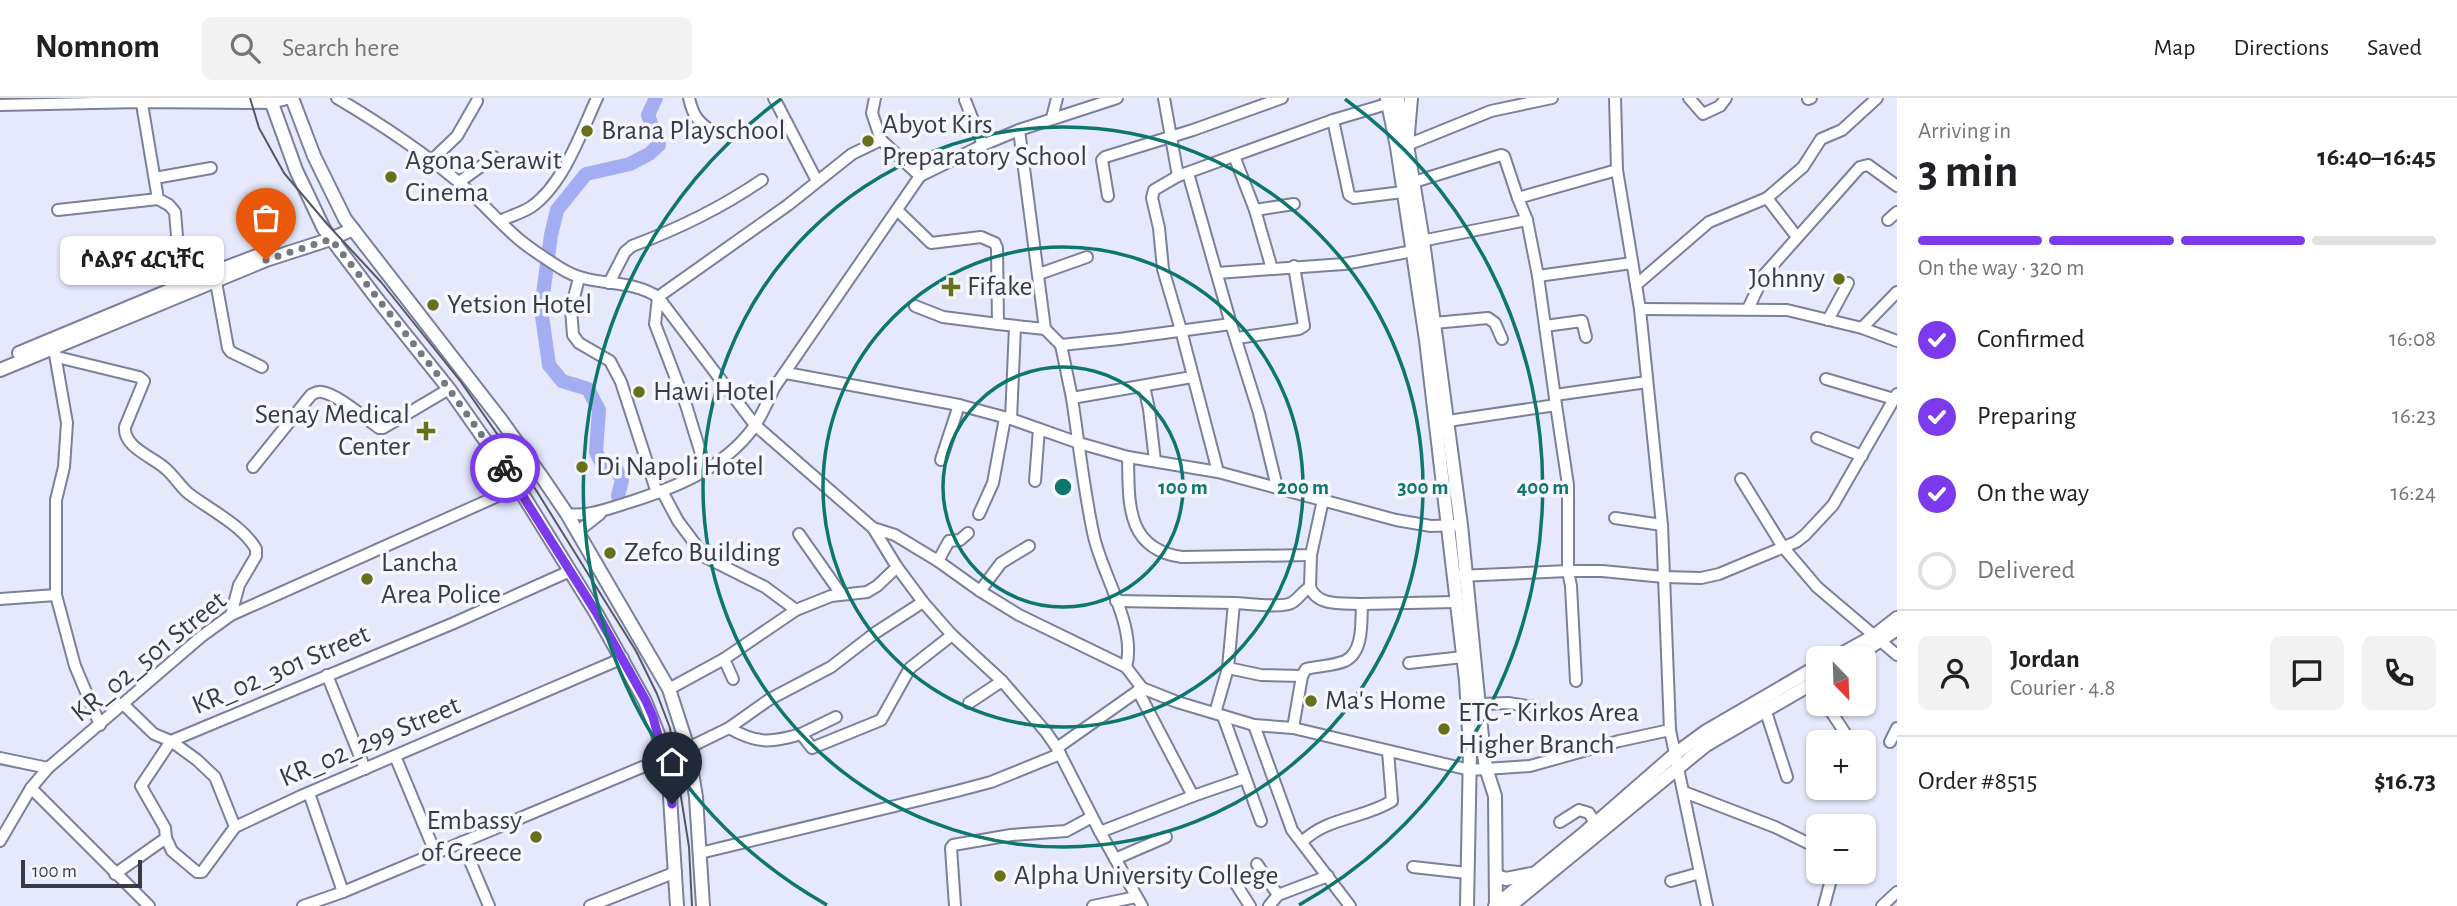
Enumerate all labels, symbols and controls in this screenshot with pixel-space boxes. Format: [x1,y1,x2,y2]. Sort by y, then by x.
search box [202,17,692,80]
icon: search [226,29,264,67]
text: Nomnom [35,31,160,64]
text: Search here [282,35,400,61]
text: Map [2153,36,2195,60]
text: Directions [2233,36,2329,60]
text: Saved [2367,36,2422,60]
place label: Abyot Kirs Preparatory School [882,111,1087,171]
place label: Brana Playschool [601,117,785,145]
text: Arriving in [1918,120,2011,143]
marker: Brana Playschool [579,123,595,139]
marker: Abyot Kirs Preparatory School [860,133,876,149]
text: 16:40–16:45 [2317,144,2436,170]
place label: Agona Serawit Cinema [405,147,562,207]
text: 3 min [1918,149,2018,195]
marker: Agona Serawit Cinema [383,169,399,185]
pin [236,188,296,260]
icon: bag [247,199,285,237]
callout: ሶልያና ፈርኒቸር [60,236,224,284]
text: ሶልያና ፈርኒቸር [80,249,204,272]
text: On the way · 320 m [1918,257,2084,280]
place label: Johnny [1749,265,1825,293]
marker: Johnny [1831,271,1847,287]
place label: Fifake [967,273,1032,301]
marker: Fifake [941,277,961,297]
place label: Yetsion Hotel [447,291,592,319]
marker: Yetsion Hotel [425,297,441,313]
icon: check [1918,321,1956,359]
text: Confirmed [1977,326,2085,352]
text: 16:08 [2389,328,2436,351]
place label: Hawi Hotel [653,378,775,406]
marker: Hawi Hotel [631,384,647,400]
icon: check [1918,398,1956,436]
place label: Senay Medical Center [255,401,410,461]
text: Preparing [1977,403,2076,429]
text: 16:23 [2392,405,2436,428]
marker: Senay Medical Center [416,421,436,441]
courier [470,433,540,503]
icon: bike [486,449,524,487]
place label: Di Napoli Hotel [596,453,764,481]
marker: Di Napoli Hotel [574,459,590,475]
centre of rings [1051,475,1075,499]
icon: check [1918,475,1956,513]
text: 100 m [1158,477,1208,498]
text: 200 m [1277,477,1329,498]
text: 300 m [1397,477,1449,498]
text: 400 m [1517,477,1569,498]
text: On the way [1977,480,2089,506]
text: 16:24 [2390,482,2436,505]
place label: Zefco Building [624,539,781,567]
marker: Zefco Building [602,545,618,561]
place label: Lancha Area Police [381,549,501,609]
text: Delivered [1977,557,2075,583]
marker: Lancha Area Police [359,571,375,587]
street label: KR_02_501 Street [66,586,232,728]
street label: KR_02_301 Street [188,620,374,720]
button: person [1918,636,1992,710]
button: chat [2270,636,2344,710]
button: phone [2362,636,2436,710]
north arrow [1806,646,1876,716]
map controls [1806,646,1876,884]
text: Jordan [2010,646,2080,672]
text: Courier · 4.8 [2010,677,2115,700]
place label: Ma's Home [1325,687,1446,715]
street label: KR_02_299 Street [276,691,464,793]
marker: Ma's Home [1303,693,1319,709]
place label: ETC - Kirkos Area Higher Branch [1458,699,1640,759]
marker: ETC - Kirkos Area Higher Branch [1436,721,1452,737]
button: + [1806,730,1876,800]
pin [642,732,702,804]
icon: home [653,743,691,781]
text: Order #8515 [1918,768,2037,794]
text: $16.73 [2374,768,2436,794]
place label: Embassy of Greece [421,807,522,867]
button: − [1806,814,1876,884]
marker: Embassy of Greece [528,829,544,845]
scale bar [21,857,142,889]
text: 100 m [32,862,77,881]
place label: Alpha University College [1014,862,1278,890]
marker: Alpha University College [992,868,1008,884]

